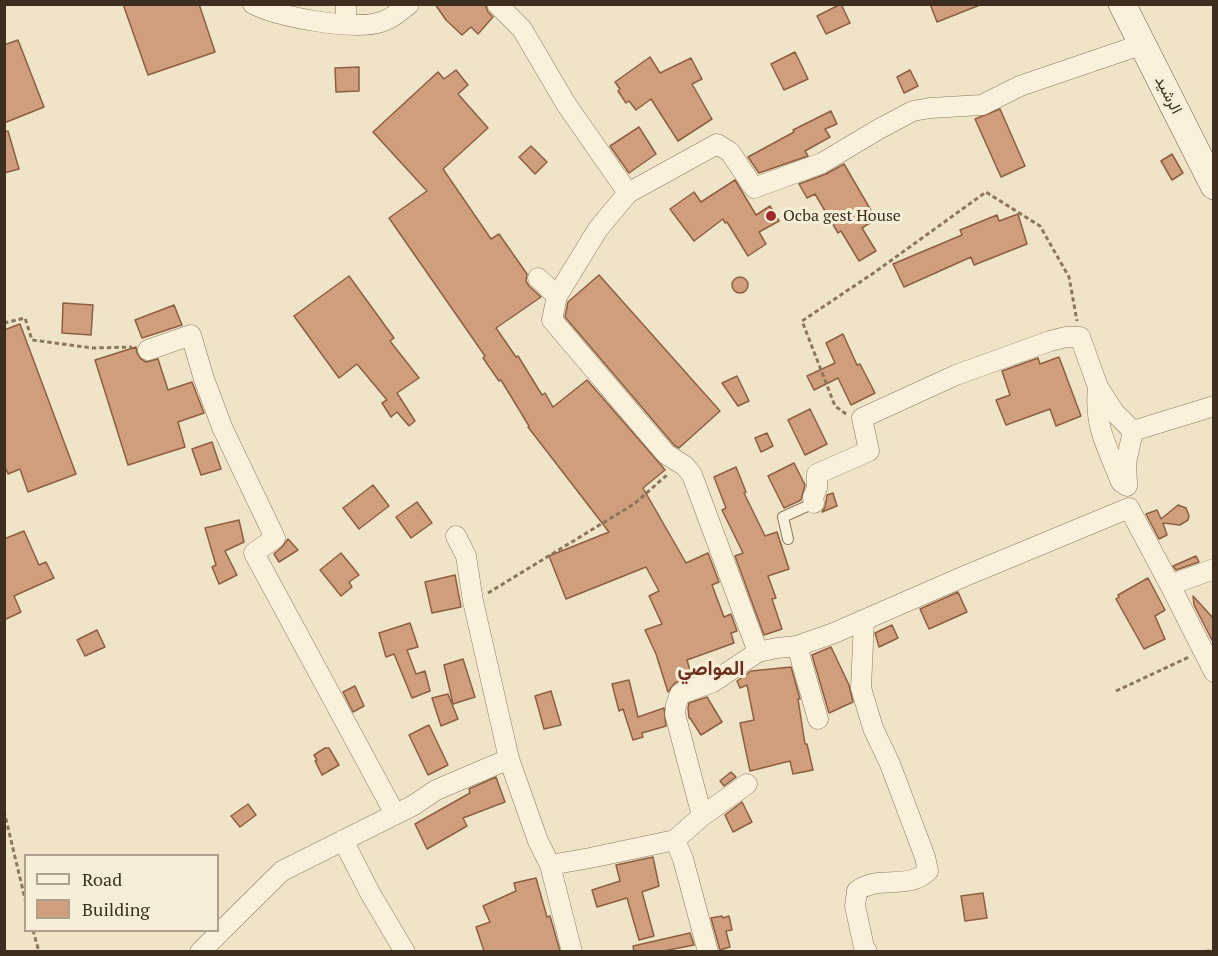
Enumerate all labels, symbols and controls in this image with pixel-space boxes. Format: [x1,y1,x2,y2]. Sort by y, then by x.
street label: الرشيد [1150,73,1186,117]
place label: Ocba gest House [783,206,901,226]
marker: Ocba gest House [764,209,778,223]
district label: المواصي [678,657,744,681]
legend [24,854,219,932]
text: Road [82,867,122,891]
text: Building [82,897,150,921]

